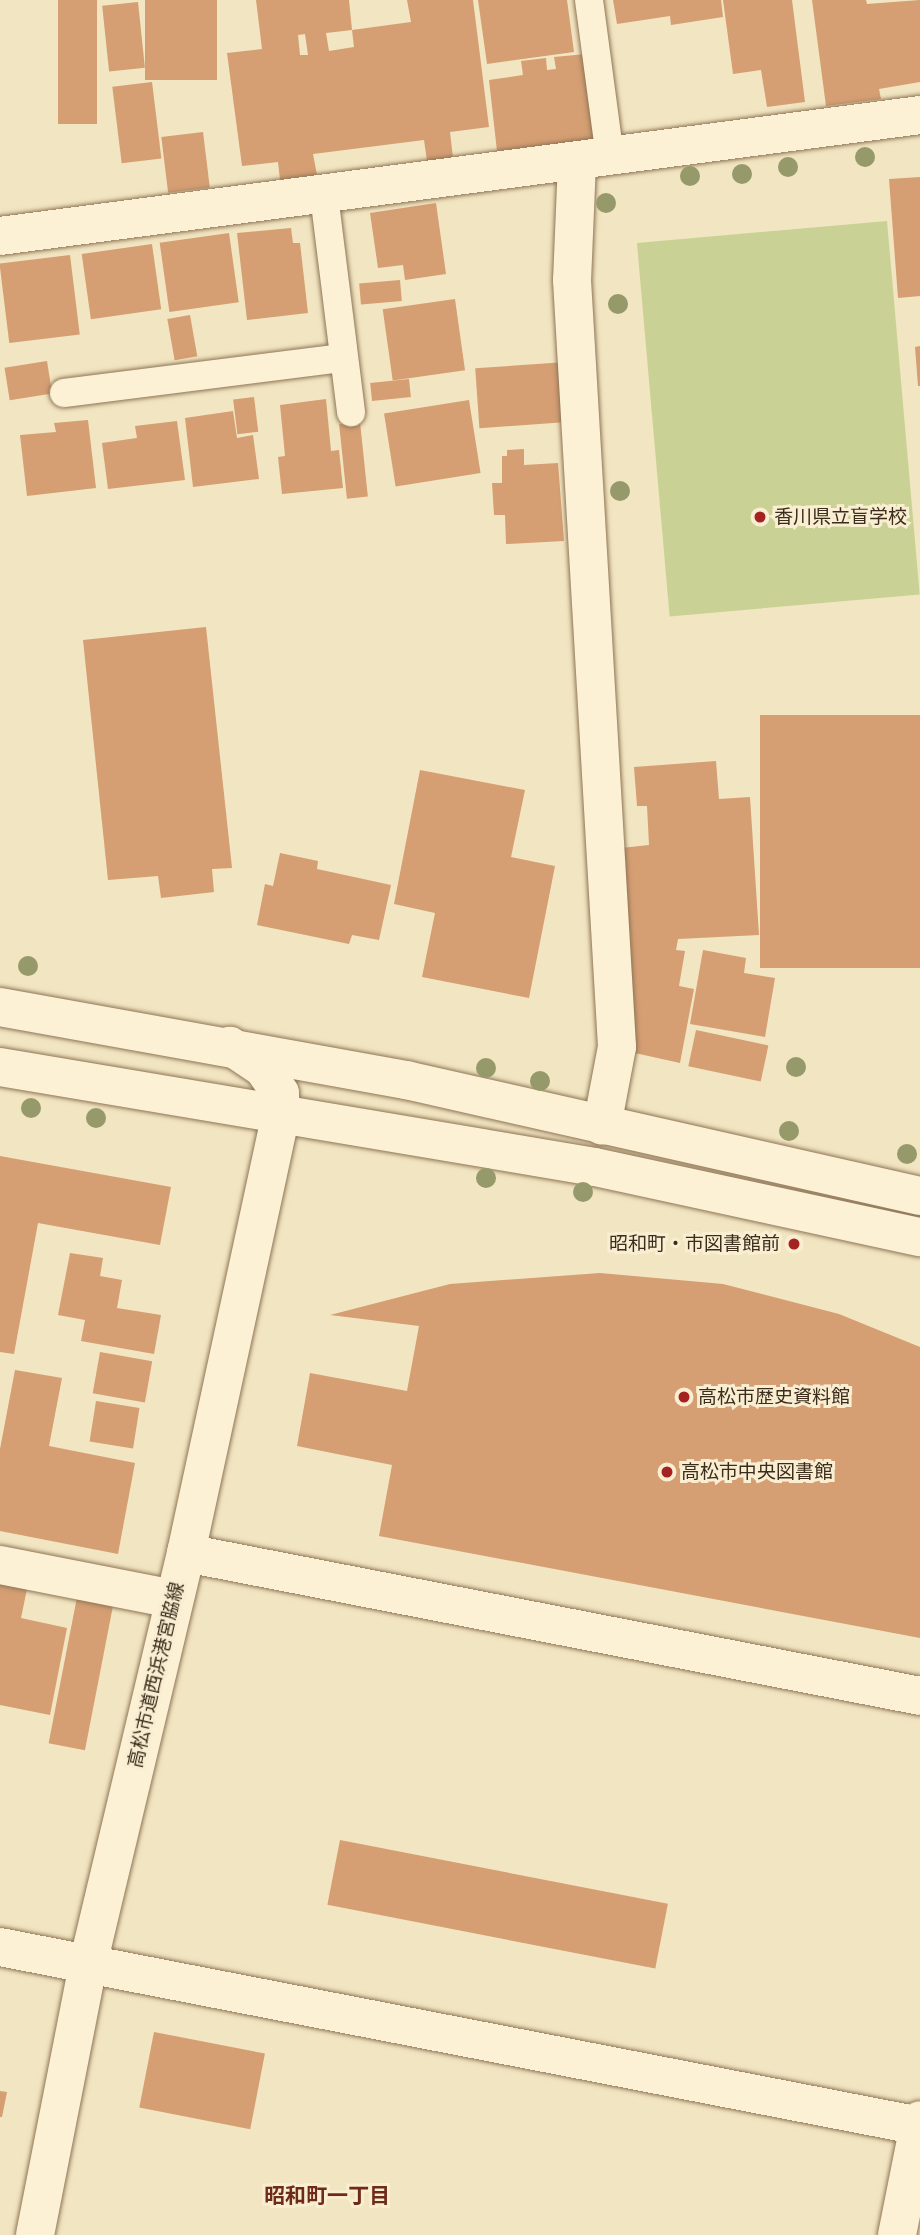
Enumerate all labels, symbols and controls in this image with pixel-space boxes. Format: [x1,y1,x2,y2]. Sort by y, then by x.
place label: 香川県立盲学校 [774,506,907,528]
marker: 香川県立盲学校 [752,509,768,525]
place label: 昭和町・市図書館前 [609,1233,780,1255]
marker: 昭和町・市図書館前 [786,1236,802,1252]
place label: 高松市歴史資料館 [698,1386,850,1408]
marker: 高松市歴史資料館 [676,1389,692,1405]
place label: 高松市中央図書館 [681,1461,833,1483]
marker: 高松市中央図書館 [659,1464,675,1480]
street label: 高松市道西浜港宮脇線 [124,1580,188,1770]
district label: 昭和町一丁目 [264,2183,390,2209]

